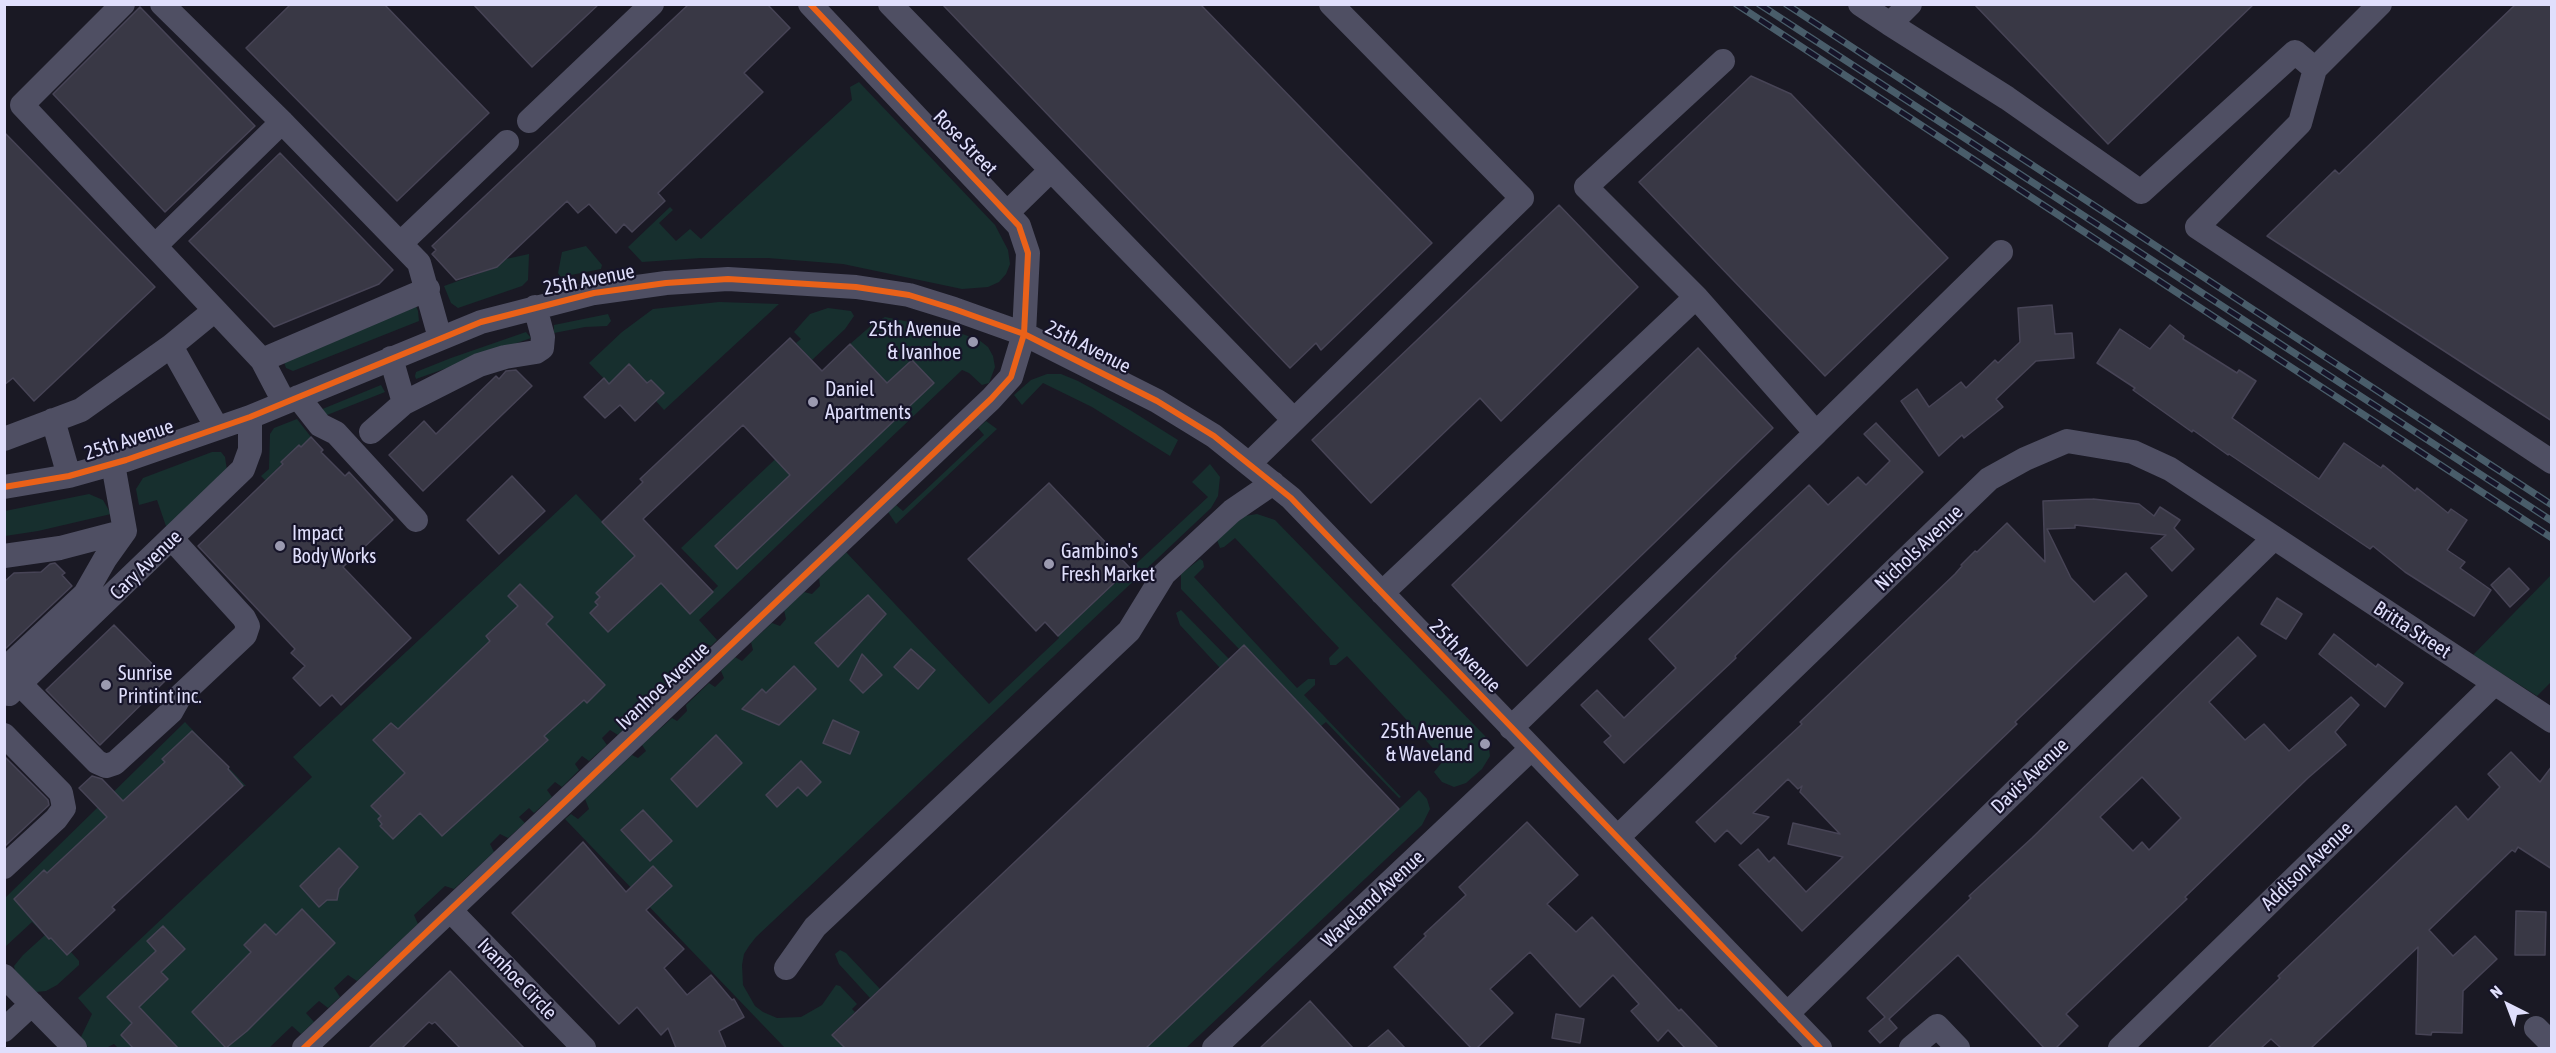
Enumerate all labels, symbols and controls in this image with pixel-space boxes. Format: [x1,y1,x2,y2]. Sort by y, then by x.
street label: Rose Street [928,105,1002,181]
street label: 25th Avenue [541,259,637,301]
street label: 25th Avenue [1041,315,1135,379]
place label: 25th Avenue & Ivanhoe [869,318,961,365]
marker: 25th Avenue & Ivanhoe [966,335,980,349]
place label: Daniel Apartments [825,378,911,425]
marker: Daniel Apartments [806,395,820,409]
street label: 25th Avenue [81,414,177,466]
street label: Nichols Avenue [1870,500,1968,596]
place label: Impact Body Works [292,522,376,569]
street label: Cary Avenue [105,525,187,605]
marker: Impact Body Works [273,539,287,553]
place label: Gambino's Fresh Market [1061,540,1155,587]
marker: Gambino's Fresh Market [1042,557,1056,571]
street label: Britta Street [2369,596,2455,664]
street label: 25th Avenue [1424,614,1506,698]
street label: Ivanhoe Avenue [612,637,714,735]
place label: Sunrise Printint inc. [118,662,202,709]
marker: Sunrise Printint inc. [99,678,113,692]
place label: 25th Avenue & Waveland [1381,720,1473,767]
street label: Davis Avenue [1986,733,2074,819]
marker: 25th Avenue & Waveland [1478,737,1492,751]
street label: Addison Avenue [2256,817,2358,915]
street label: Waveland Avenue [1316,845,1430,953]
street label: Ivanhoe Circle [472,933,562,1025]
north arrow [2478,975,2538,1035]
text: N [2486,982,2505,1001]

